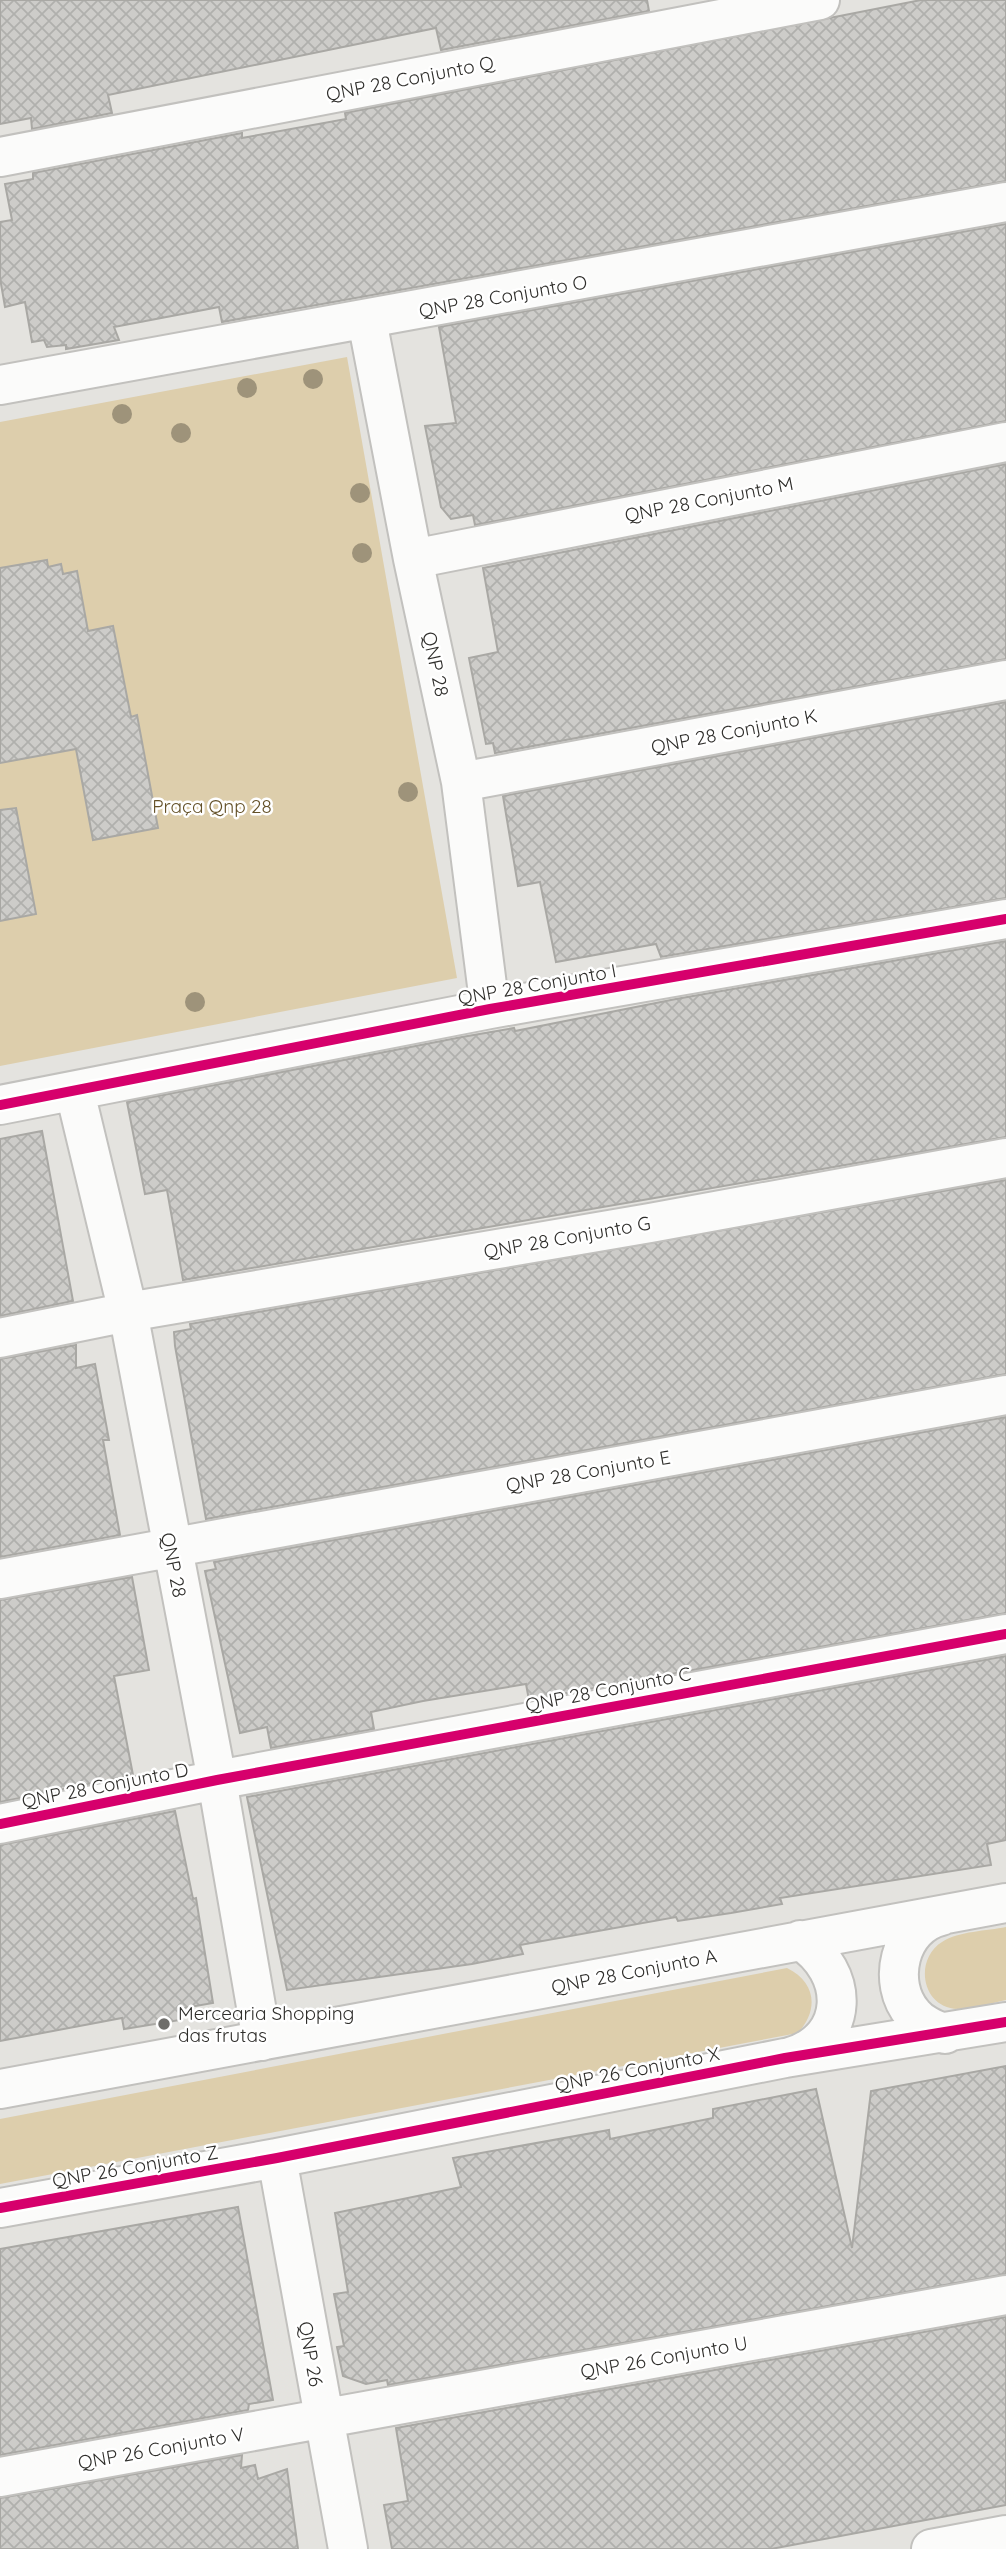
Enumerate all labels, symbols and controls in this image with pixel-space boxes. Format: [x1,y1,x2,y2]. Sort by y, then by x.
street label: QNP 28 Conjunto Q [324,50,497,106]
street label: QNP 28 Conjunto O [417,269,589,323]
street label: QNP 28 Conjunto M [623,471,795,527]
street label: QNP 28 [417,629,455,699]
street label: QNP 28 Conjunto K [649,703,819,759]
park label: Praça Qnp 28 [152,794,272,818]
street label: QNP 28 Conjunto I [456,958,618,1010]
street label: QNP 28 Conjunto G [482,1211,652,1263]
street label: QNP 28 Conjunto E [504,1445,672,1497]
street label: QNP 28 [156,1530,192,1600]
street label: QNP 28 Conjunto C [523,1661,693,1717]
street label: QNP 28 Conjunto D [20,1757,190,1813]
street label: QNP 28 Conjunto A [549,1943,719,1999]
place label: Mercearia Shopping das frutas [178,2001,354,2047]
marker: Mercearia Shopping das frutas [156,2016,172,2032]
street label: QNP 26 Conjunto X [553,2041,721,2097]
street label: QNP 26 Conjunto Z [50,2140,220,2192]
street label: QNP 26 [293,2320,329,2388]
street label: QNP 26 Conjunto U [579,2330,749,2384]
street label: QNP 26 Conjunto V [76,2422,246,2474]

